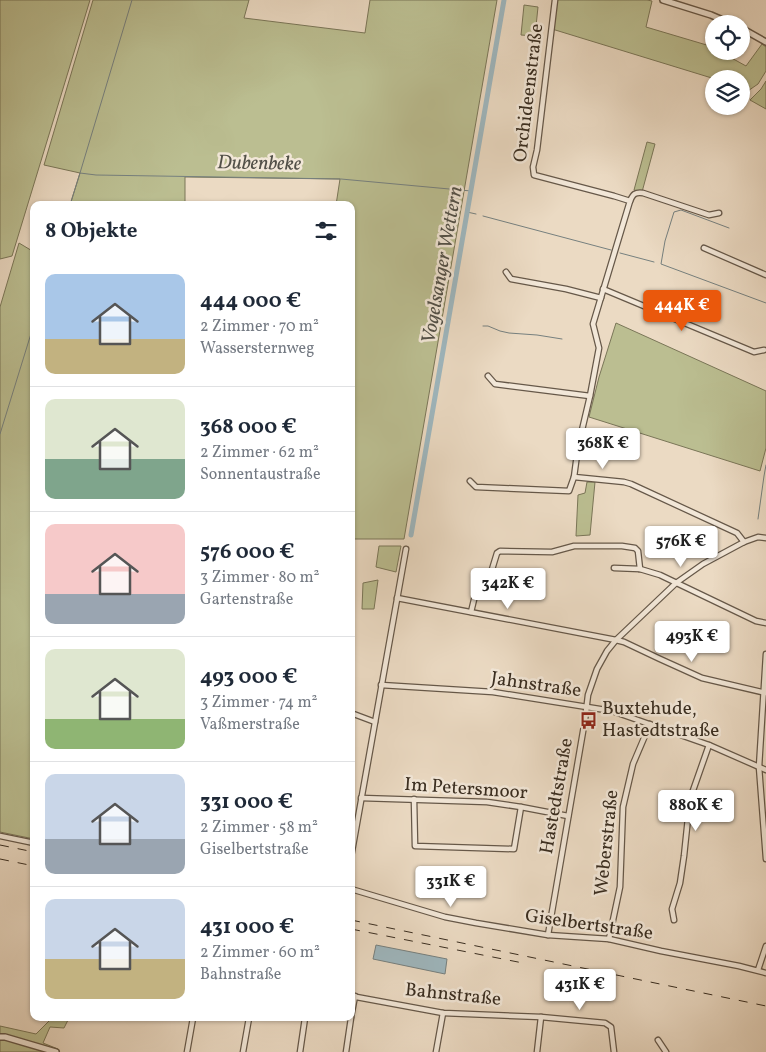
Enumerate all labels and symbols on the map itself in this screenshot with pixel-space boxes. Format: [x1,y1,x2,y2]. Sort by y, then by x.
street label: Orchideenstraße [508,22,550,164]
water label: Dubenbeke [217,149,302,179]
water label: Vogelsanger Wettern [415,184,471,346]
pin: 444K € [641,290,723,332]
pin: 368K € [562,428,644,470]
pin: 576K € [640,526,722,568]
pin: 342K € [467,568,549,610]
pin: 493K € [651,620,733,663]
street label: Jahnstraße [489,666,583,704]
place label: Buxtehude, Hastedtstraße [602,696,719,744]
bus stop icon: Buxtehude, Hastedtstraße [578,710,598,730]
street label: Hastedtstraße [534,736,580,856]
street label: Im Petersmoor [403,772,529,806]
street label: Weberstraße [589,789,625,897]
pin: 880K € [655,790,737,832]
pin: 331K € [410,866,492,908]
street label: Giselbertstraße [523,903,655,947]
pin: 431K € [539,968,621,1011]
street label: Bahnstraße [404,977,502,1013]

